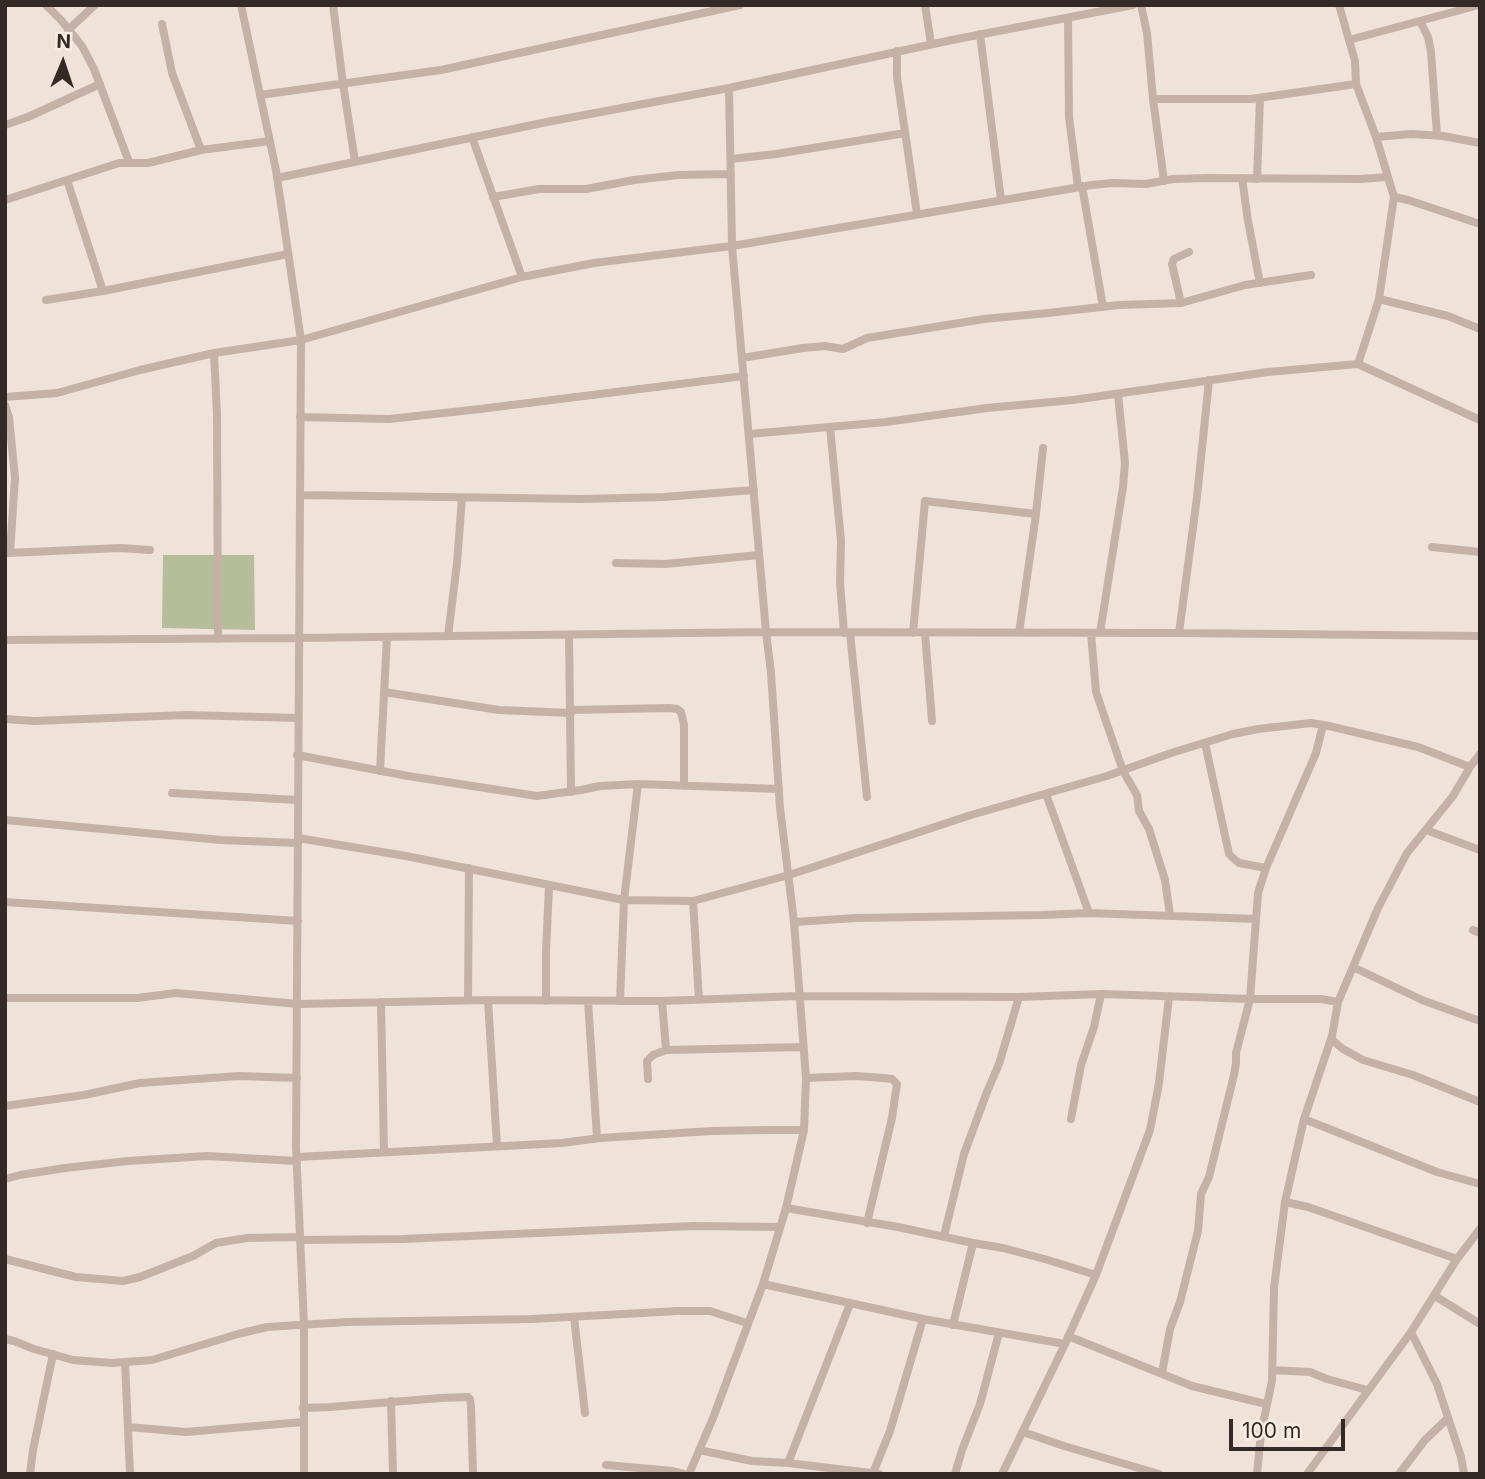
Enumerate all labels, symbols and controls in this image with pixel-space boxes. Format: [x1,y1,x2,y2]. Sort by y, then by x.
north arrow [28,28,98,98]
text: N [56,30,71,53]
scale bar [1233,1406,1348,1450]
text: 100 m [1242,1418,1301,1443]

